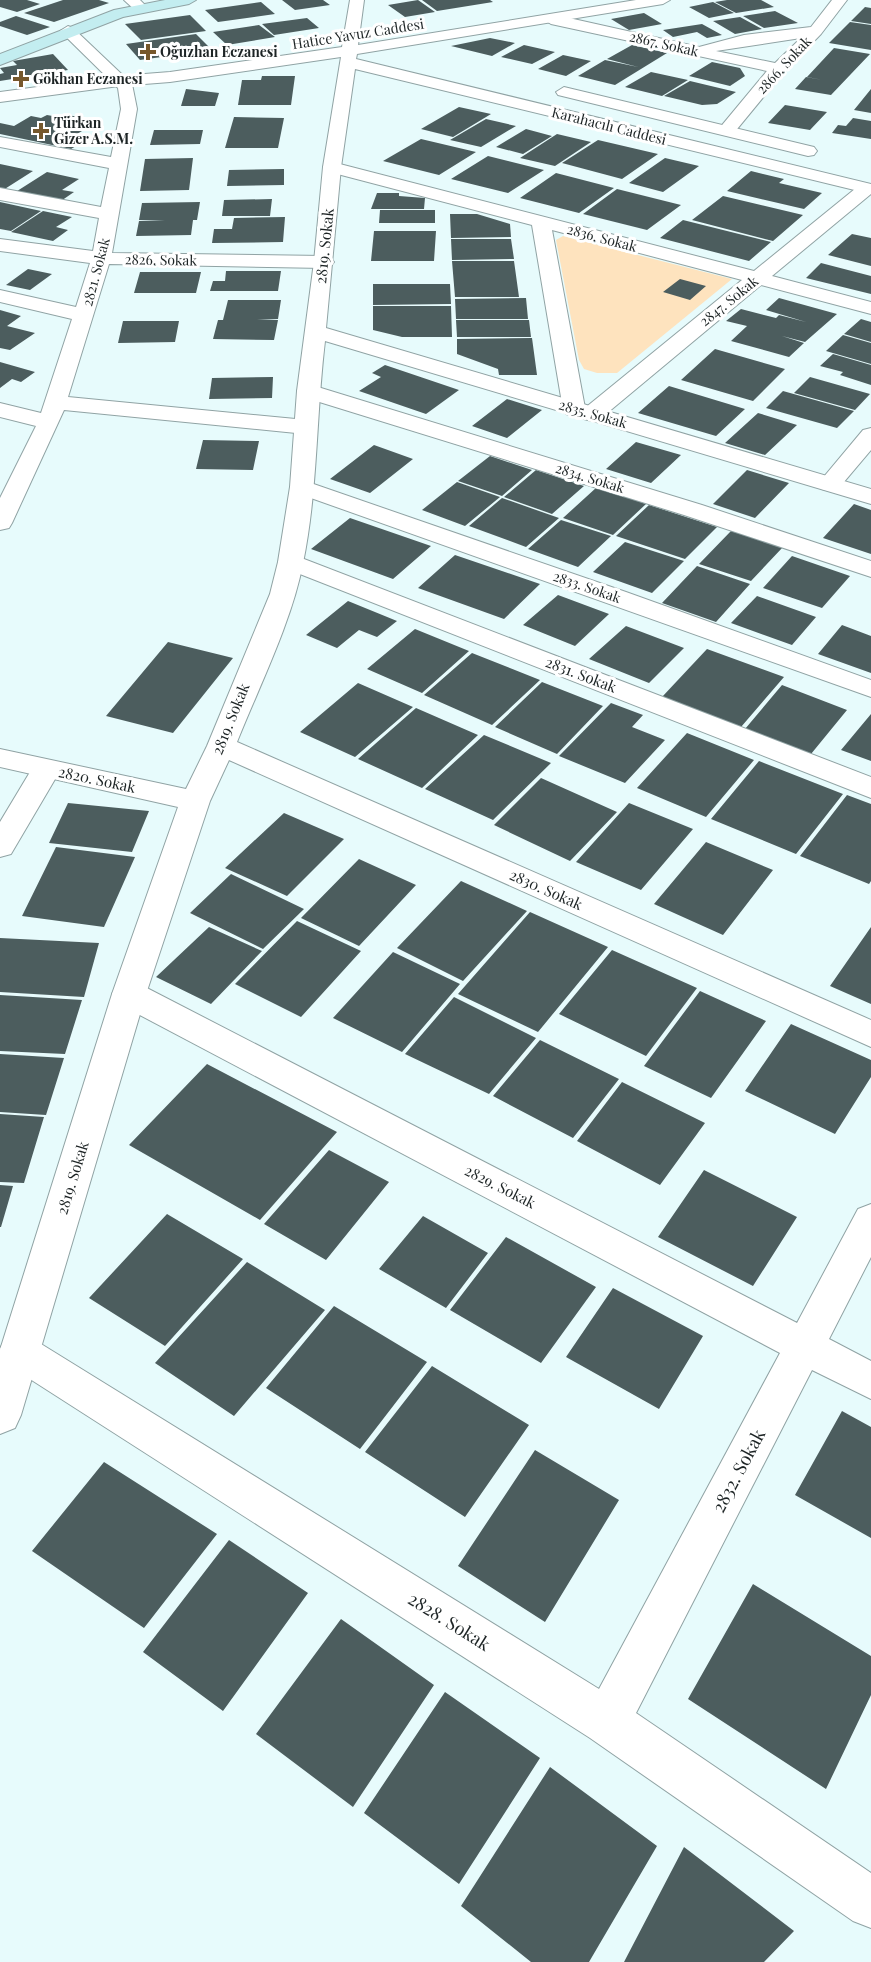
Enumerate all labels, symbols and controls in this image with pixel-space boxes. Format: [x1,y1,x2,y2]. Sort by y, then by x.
street label: Hatice Yavuz Caddesi [291,14,425,53]
street label: 2867. Sokak [628,26,701,61]
street label: 2866. Sokak [752,31,816,98]
place label: Oğuzhan Eczanesi [160,42,278,61]
marker: Oğuzhan Eczanesi [141,45,155,59]
place label: Gökhan Eczanesi [33,69,143,88]
marker: Gökhan Eczanesi [14,72,28,86]
street label: Karahacılı Caddesi [550,102,668,149]
place label: Türkan Gizer A.S.M. [54,113,133,148]
marker: Türkan Gizer A.S.M. [32,122,50,140]
street label: 2819. Sokak [310,206,338,285]
street label: 2836. Sokak [565,219,640,256]
street label: 2821. Sokak [77,235,114,308]
street label: 2826. Sokak [125,249,198,270]
street label: 2847. Sokak [695,271,762,330]
street label: 2835. Sokak [557,395,630,432]
street label: 2834. Sokak [553,458,627,497]
street label: 2833. Sokak [551,566,624,607]
street label: 2831. Sokak [543,651,620,697]
street label: 2819. Sokak [207,679,254,757]
street label: 2820. Sokak [57,761,138,797]
street label: 2830. Sokak [507,864,587,914]
street label: 2819. Sokak [51,1138,93,1217]
street label: 2829. Sokak [461,1160,540,1213]
street label: 2832. Sokak [706,1424,770,1517]
street label: 2828. Sokak [404,1586,495,1656]

